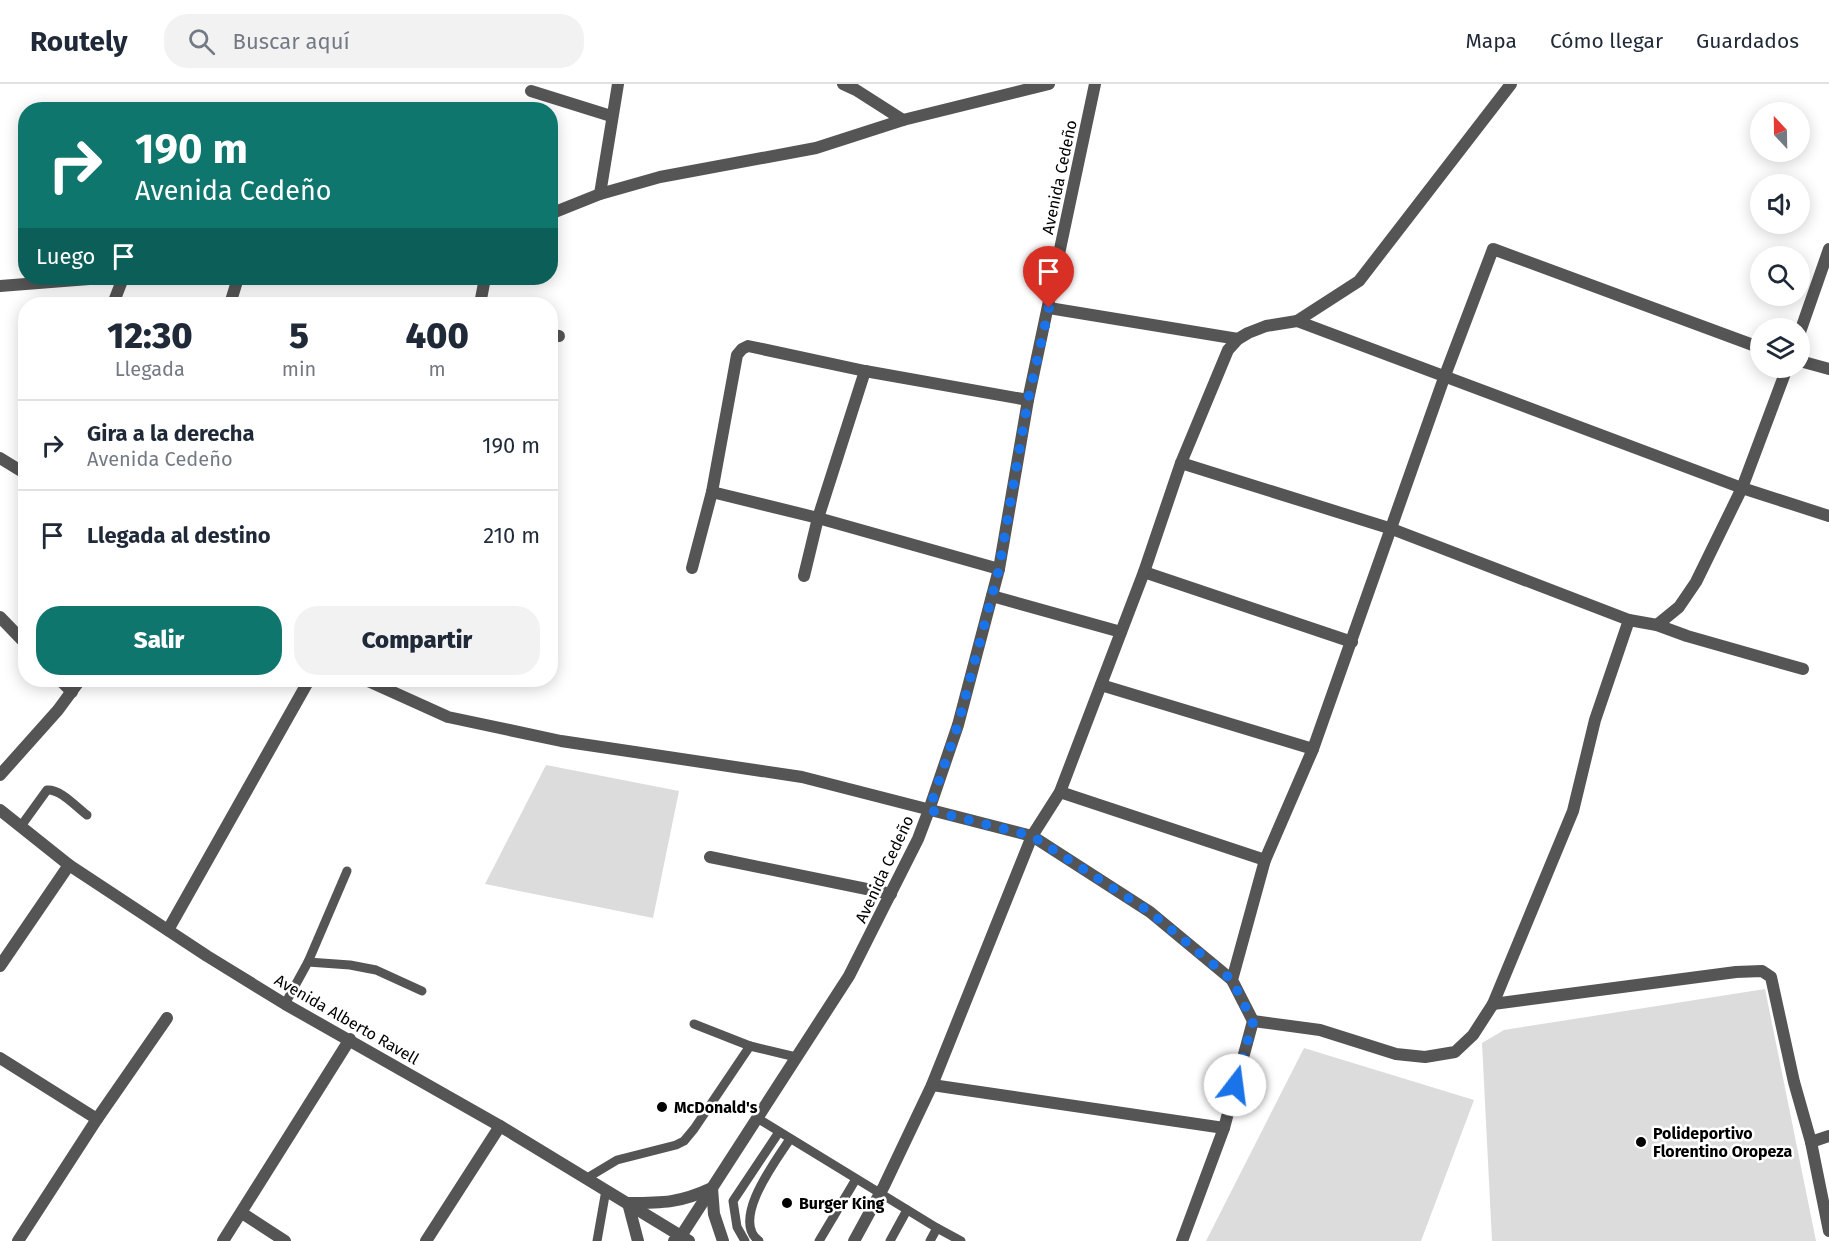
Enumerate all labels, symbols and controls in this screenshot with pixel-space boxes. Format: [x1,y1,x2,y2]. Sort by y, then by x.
search box [164,14,584,68]
text: Routely [30,25,128,58]
icon: search [185,25,218,58]
text: Buscar aquí [233,28,350,55]
text: Mapa [1465,28,1517,54]
text: Cómo llegar [1550,28,1663,54]
text: Guardados [1696,28,1799,54]
north arrow [1750,102,1810,162]
map controls [1750,102,1810,378]
street label: Avenida Cedeño [1038,118,1081,236]
text: 190 m [135,124,248,174]
icon: right [36,126,114,204]
button: sound [1750,174,1810,234]
text: Avenida Cedeño [135,175,332,207]
icon: arrive [107,240,140,273]
text: Luego [36,243,95,270]
pin [1023,246,1074,308]
button: search [1750,246,1810,306]
icon: arrive [1032,255,1065,288]
text: 12:30 [107,314,193,358]
text: 5 [289,314,309,358]
text: 400 [405,314,469,358]
button: layers [1750,318,1810,378]
text: Llegada [115,357,185,381]
text: min [282,357,316,381]
text: m [429,357,446,381]
text: Gira a la derecha [87,420,255,447]
icon: right [36,429,69,462]
text: 190 m [482,432,540,459]
text: Avenida Cedeño [87,447,233,471]
icon: arrive [36,519,69,552]
text: Llegada al destino [87,522,271,549]
text: 210 m [483,522,540,549]
button: Salir [36,606,282,675]
button: Compartir [294,606,540,675]
street label: Avenida Cedeño [851,812,918,926]
street label: Avenida Alberto Ravell [271,970,423,1069]
position arrow [1203,1053,1267,1117]
place label: McDonald's [674,1098,758,1117]
marker: McDonald's [655,1100,669,1114]
place label: Polideportivo Florentino Oropeza [1653,1124,1792,1161]
marker: Polideportivo Florentino Oropeza [1634,1135,1648,1149]
place label: Burger King [799,1194,885,1213]
marker: Burger King [780,1196,794,1210]

